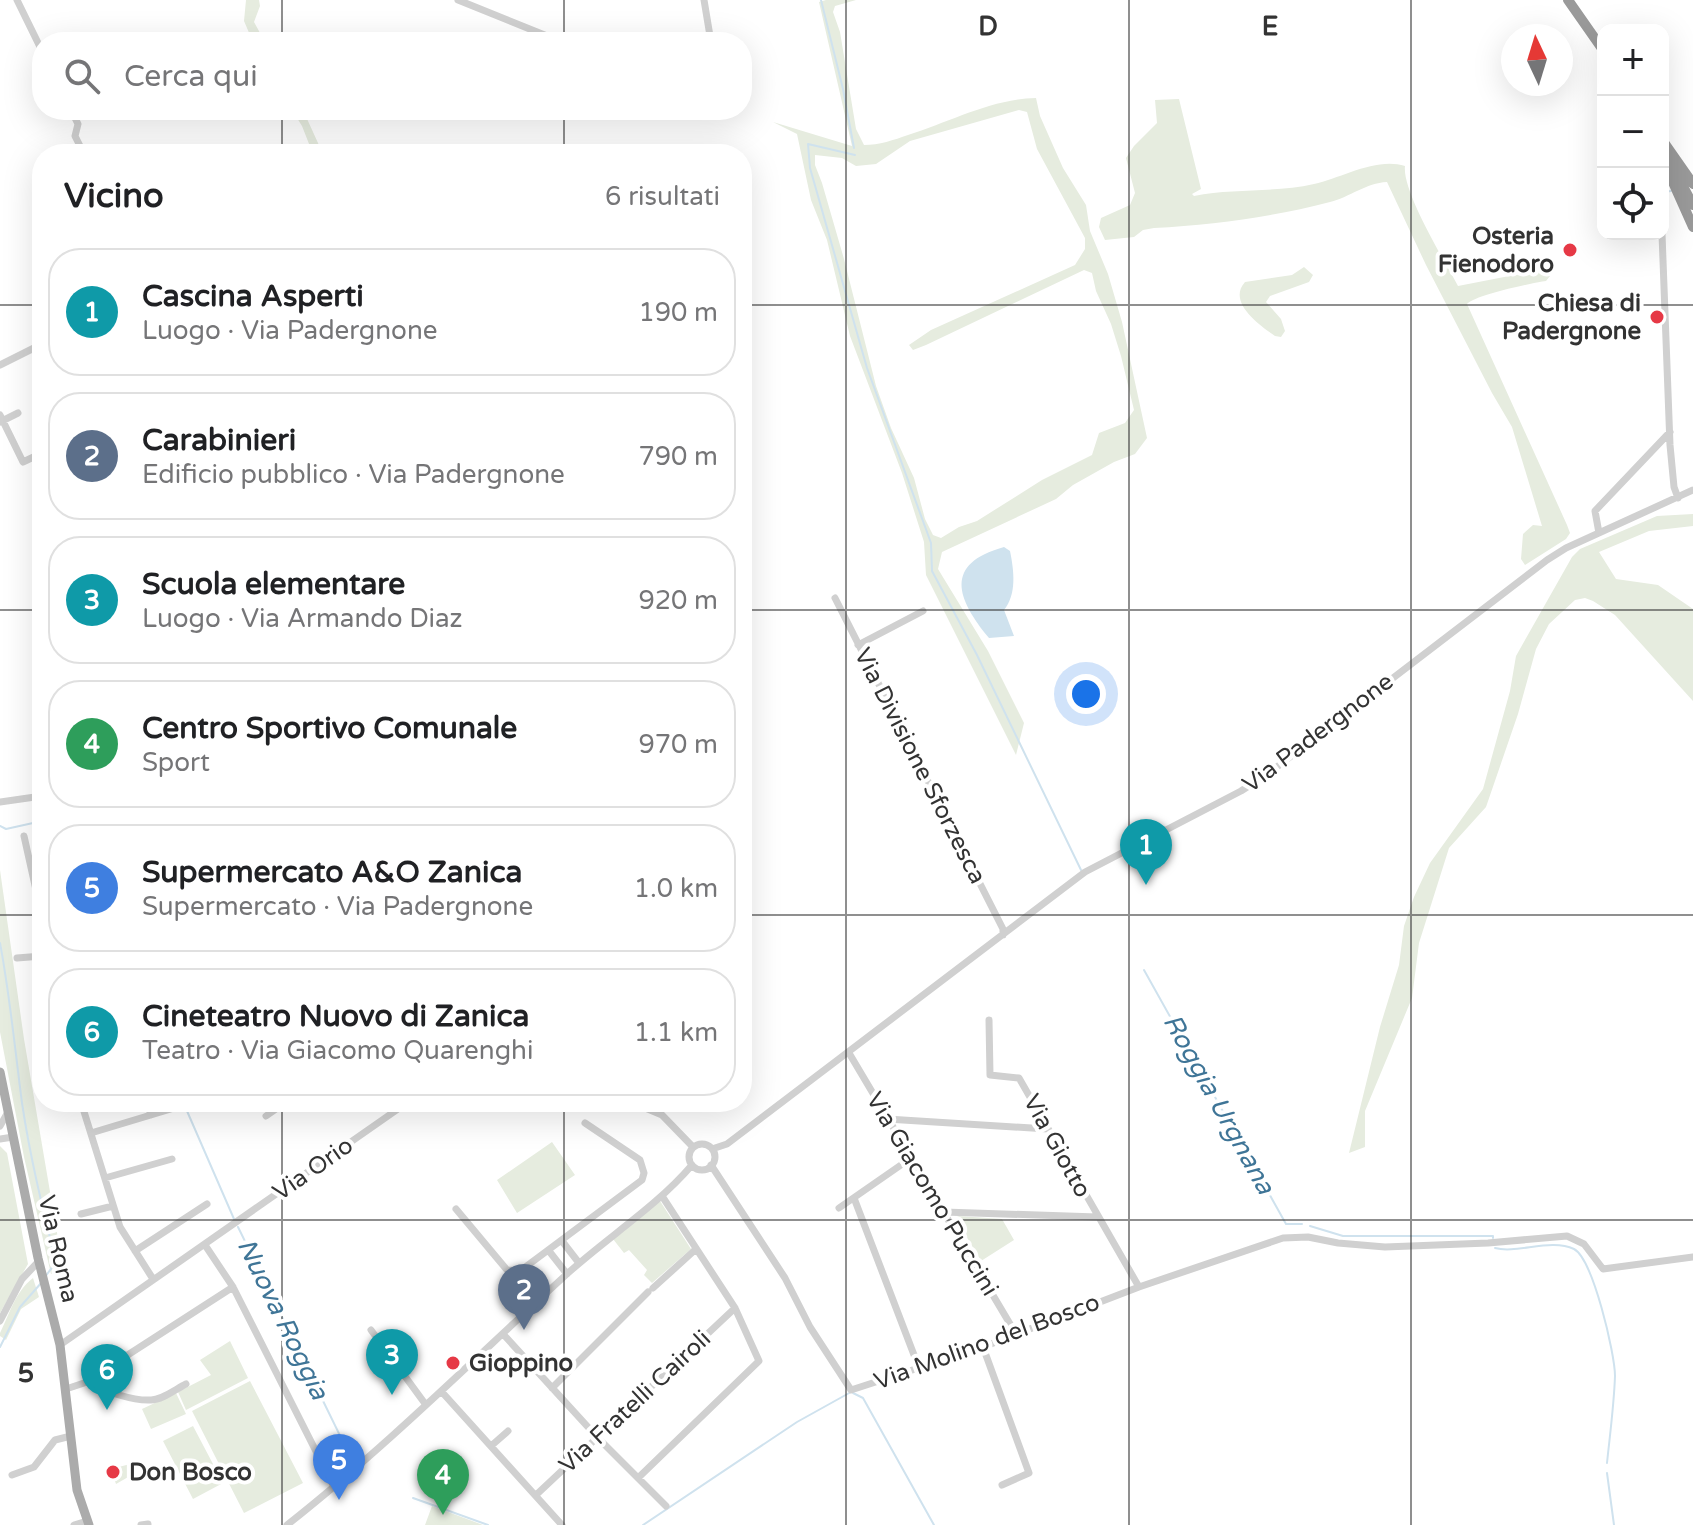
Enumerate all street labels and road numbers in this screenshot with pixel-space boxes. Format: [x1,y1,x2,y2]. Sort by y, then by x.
street label: Via Divisione Sforzesca [848,643,992,889]
street label: Via Padergnone [1237,667,1399,799]
street label: Via Giacomo Puccini [860,1087,1004,1301]
street label: Via Giotto [1017,1089,1097,1203]
street label: Via Orio [267,1131,359,1207]
street label: Via Roma [32,1192,84,1306]
street label: Via Molino del Bosco [870,1288,1104,1396]
street label: Via Fratelli Cairoli [553,1324,717,1480]

